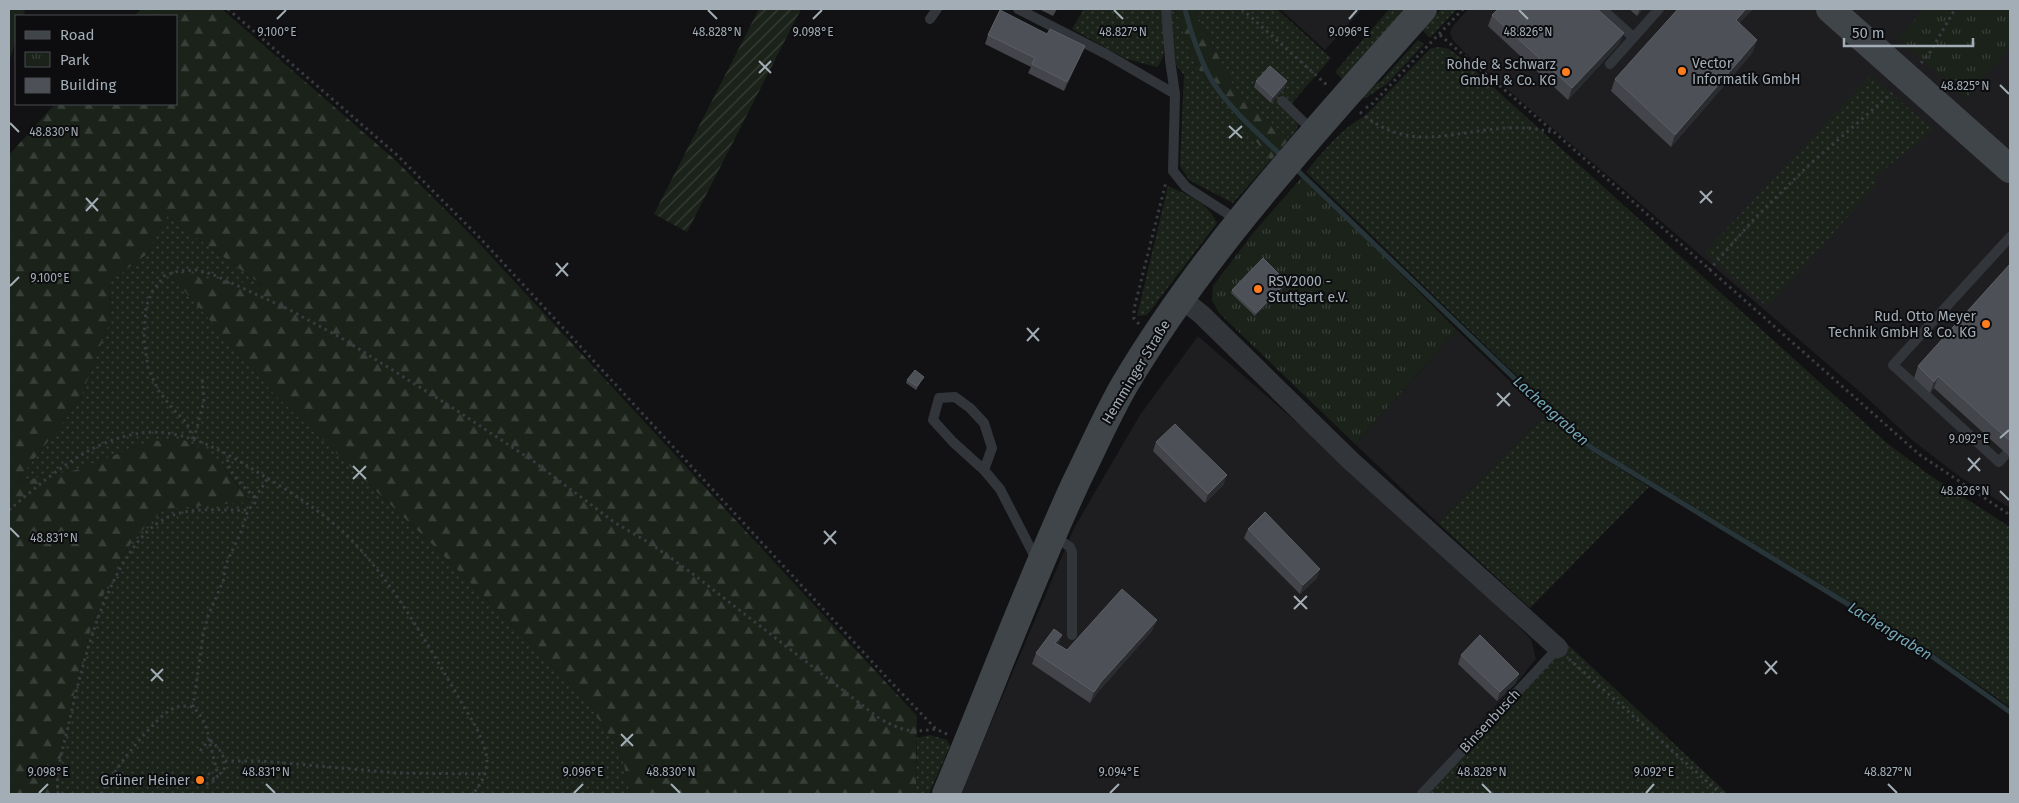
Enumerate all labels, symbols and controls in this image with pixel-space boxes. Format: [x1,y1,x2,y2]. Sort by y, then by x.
legend [15,15,178,105]
scale bar [1844,15,1973,47]
text: 50 m [1852,24,1885,42]
text: 9.100°E [257,25,297,39]
text: 48.828°N [692,25,742,39]
text: 9.098°E [792,25,834,39]
text: 48.827°N [1099,25,1147,39]
text: 9.096°E [1329,25,1369,39]
text: 48.826°N [1503,25,1553,39]
text: Road [60,26,95,44]
text: Park [60,51,90,69]
place label: Vector Informatik GmbH [1692,55,1801,88]
place label: Rohde & Schwarz GmbH & Co. KG [1446,56,1556,89]
marker: Vector Informatik GmbH [1676,65,1688,77]
marker: Rohde & Schwarz GmbH & Co. KG [1560,66,1572,78]
text: Building [60,76,116,94]
text: 48.825°N [1941,79,1989,93]
text: 48.830°N [29,125,79,139]
text: 9.100°E [30,271,70,285]
place label: RSV2000 - Stuttgart e.V. [1268,273,1348,306]
marker: RSV2000 - Stuttgart e.V. [1252,283,1264,295]
place label: Rud. Otto Meyer Technik GmbH & Co. KG [1828,308,1977,341]
street label: Hemminger Straße [1098,317,1174,427]
marker: Rud. Otto Meyer Technik GmbH & Co. KG [1980,318,1992,330]
water label: Lachengraben [1510,372,1592,450]
text: 9.092°E [1949,432,1989,446]
text: 48.826°N [1940,484,1990,498]
text: 48.831°N [30,531,78,545]
water label: Lachengraben [1845,598,1935,664]
street label: Binsenbusch [1456,686,1524,756]
text: 9.098°E [27,765,69,779]
text: 48.831°N [242,765,290,779]
text: 9.096°E [563,765,603,779]
text: 48.830°N [646,765,696,779]
text: 9.094°E [1099,765,1139,779]
text: 48.828°N [1457,765,1507,779]
text: 9.092°E [1634,765,1674,779]
text: 48.827°N [1864,765,1912,779]
place label: Grüner Heiner [100,772,191,789]
marker: Grüner Heiner [194,774,206,786]

